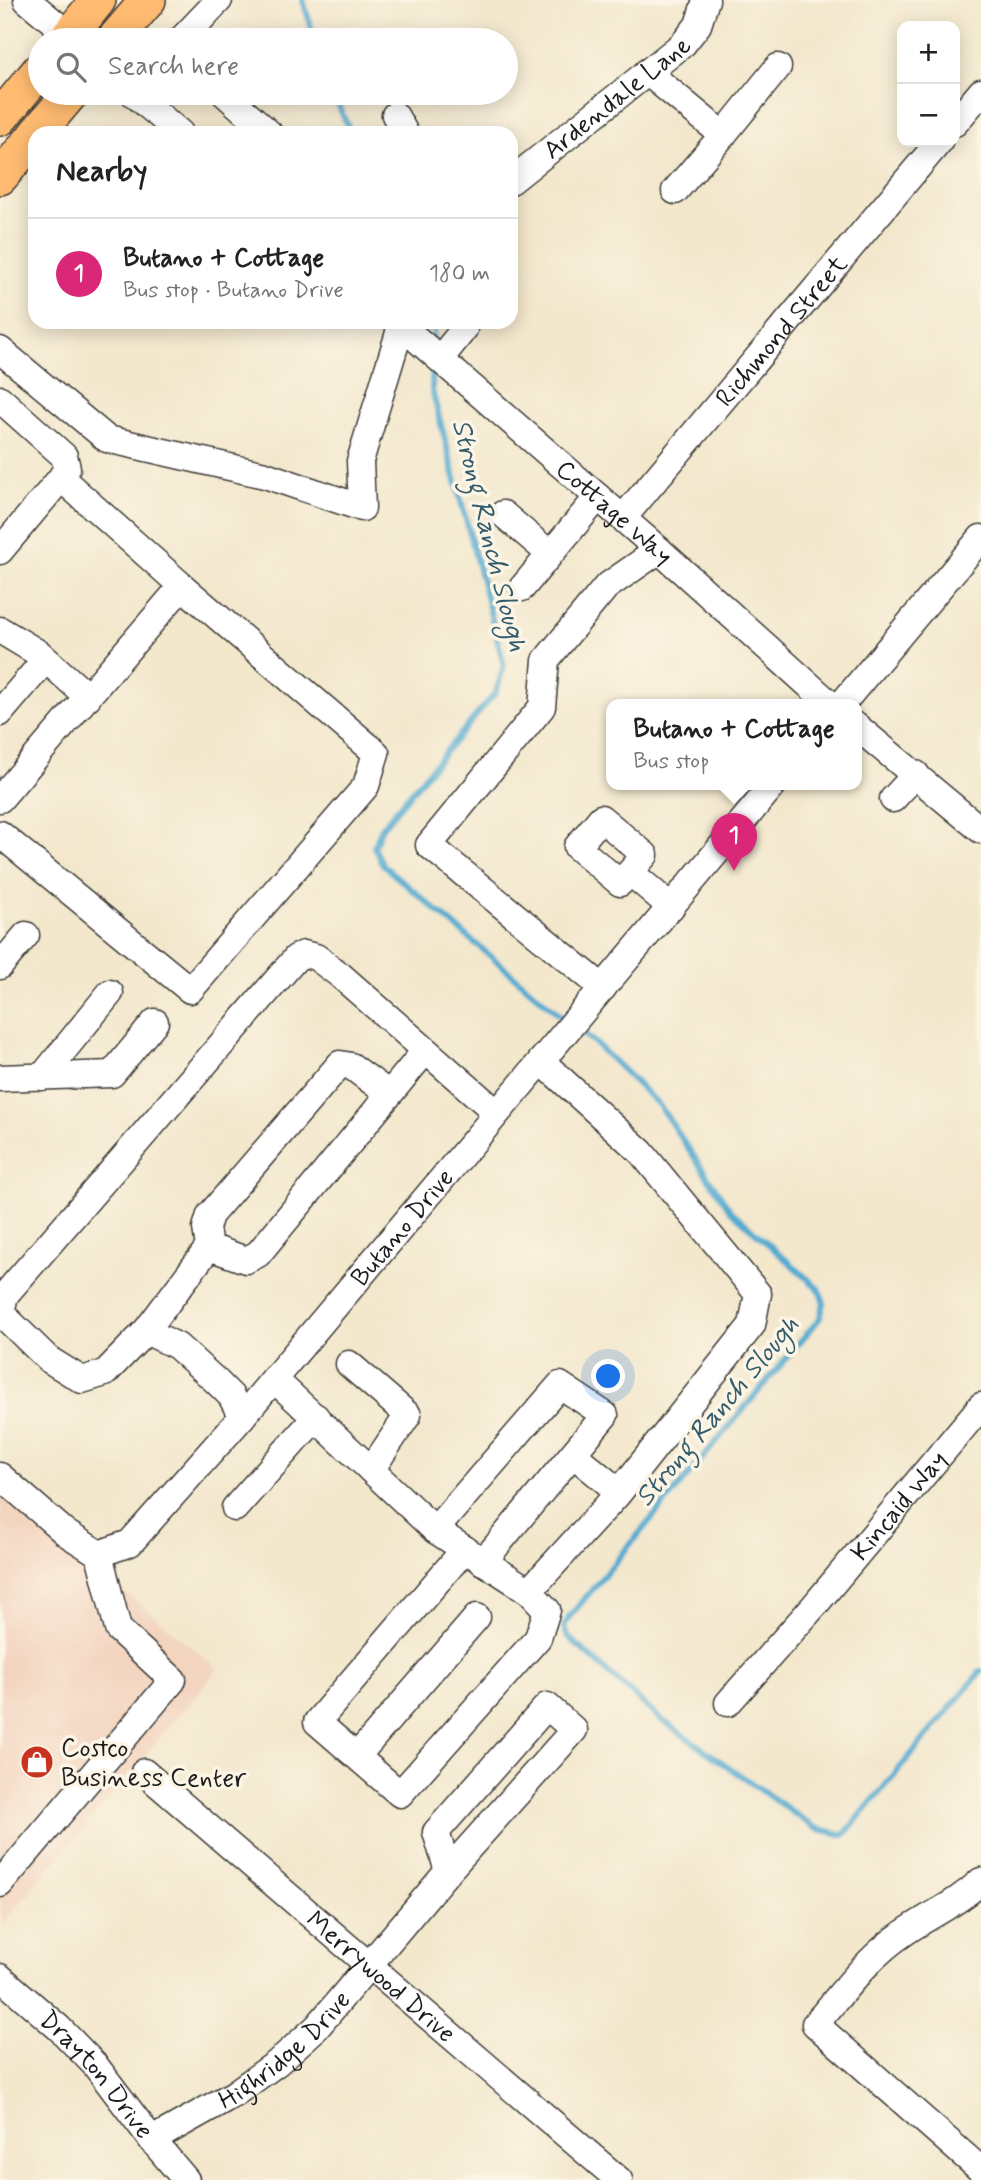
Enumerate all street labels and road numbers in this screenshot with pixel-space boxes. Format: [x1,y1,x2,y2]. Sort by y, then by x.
street label: Ardendale Lane [537,29,699,168]
street label: Richmond Street [709,249,856,415]
street label: Cottage Way [548,453,679,573]
street label: Butano Drive [344,1162,462,1294]
street label: Kincaid Way [844,1444,956,1569]
street label: Merrywood Drive [298,1904,462,2051]
street label: Highridge Drive [213,1984,359,2118]
street label: Drayton Drive [32,2004,160,2147]

